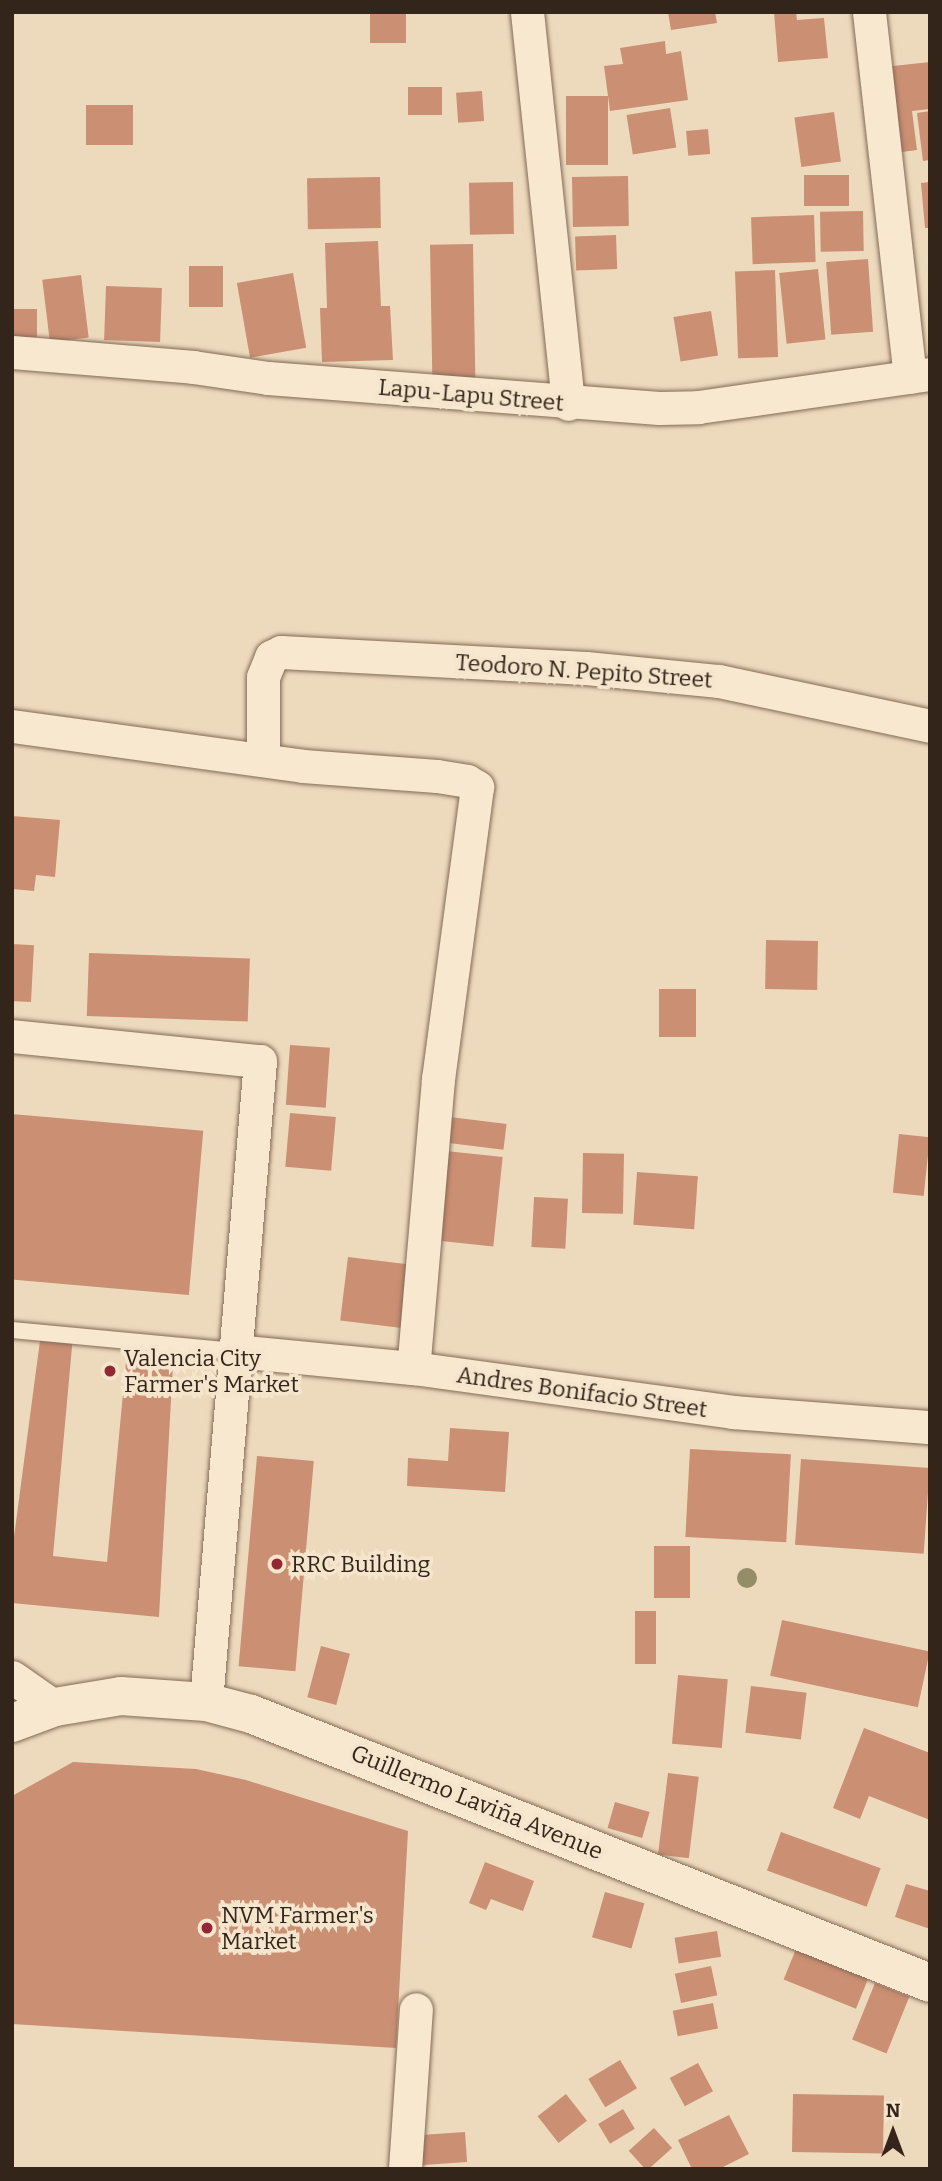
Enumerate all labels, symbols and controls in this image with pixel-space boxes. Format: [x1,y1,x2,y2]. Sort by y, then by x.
street label: Lapu-Lapu Street [377,373,565,417]
street label: Teodoro N. Pepito Street [455,648,713,694]
place label: Valencia City Farmer's Market [124,1344,299,1398]
street label: Andres Bonifacio Street [455,1361,709,1423]
marker: Valencia City Farmer's Market [102,1363,118,1379]
place label: RRC Building [291,1550,430,1578]
marker: RRC Building [269,1556,285,1572]
street label: Guillermo Laviña Avenue [347,1739,607,1865]
place label: NVM Farmer's Market [221,1901,374,1955]
marker: NVM Farmer's Market [199,1920,215,1936]
north arrow [858,2097,928,2167]
text: N [886,2099,900,2122]

